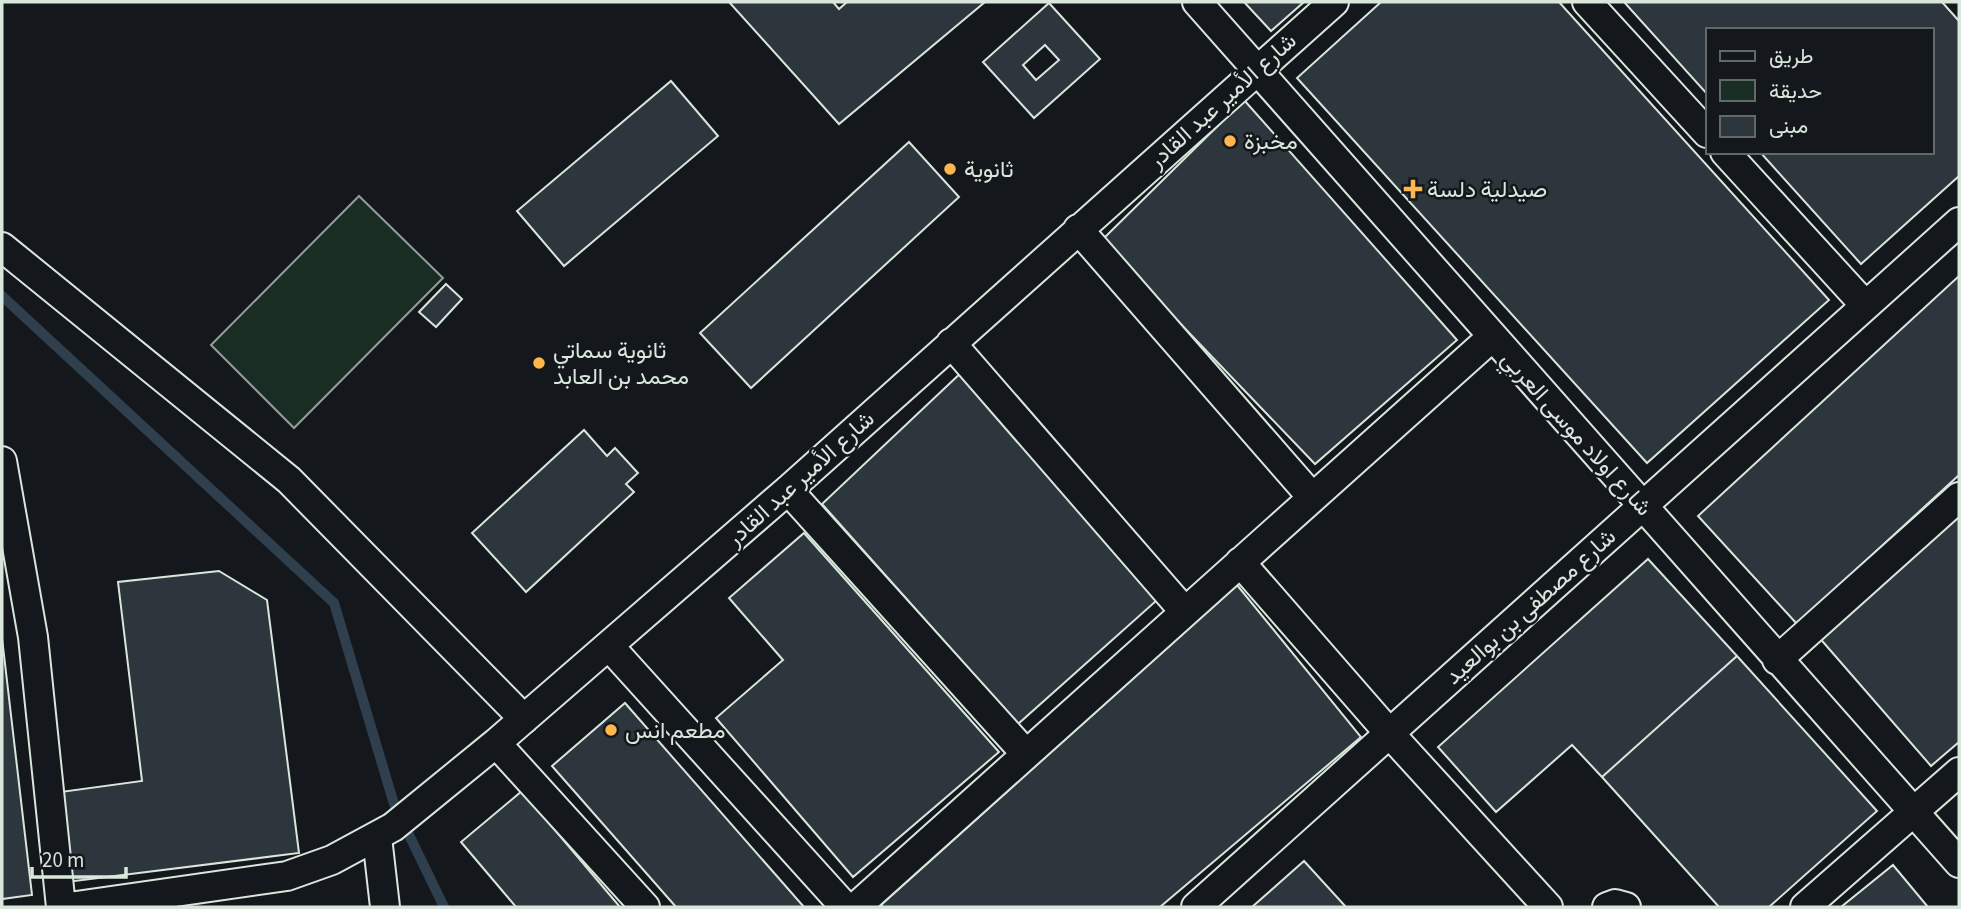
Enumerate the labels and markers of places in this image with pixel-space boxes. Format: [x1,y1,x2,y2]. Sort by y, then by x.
place label: مخبزة [1244,125,1298,158]
marker: مخبزة [1222,133,1238,149]
place label: ثانوية [964,153,1014,186]
marker: ثانوية [942,161,958,177]
place label: صيدلية دلسة [1427,173,1547,206]
marker: صيدلية دلسة [1405,181,1421,197]
place label: ثانوية سماتي محمد بن العابد [553,334,689,393]
marker: ثانوية سماتي محمد بن العابد [531,355,547,371]
place label: مطعم انس [625,714,725,747]
marker: مطعم انس [603,722,619,738]

